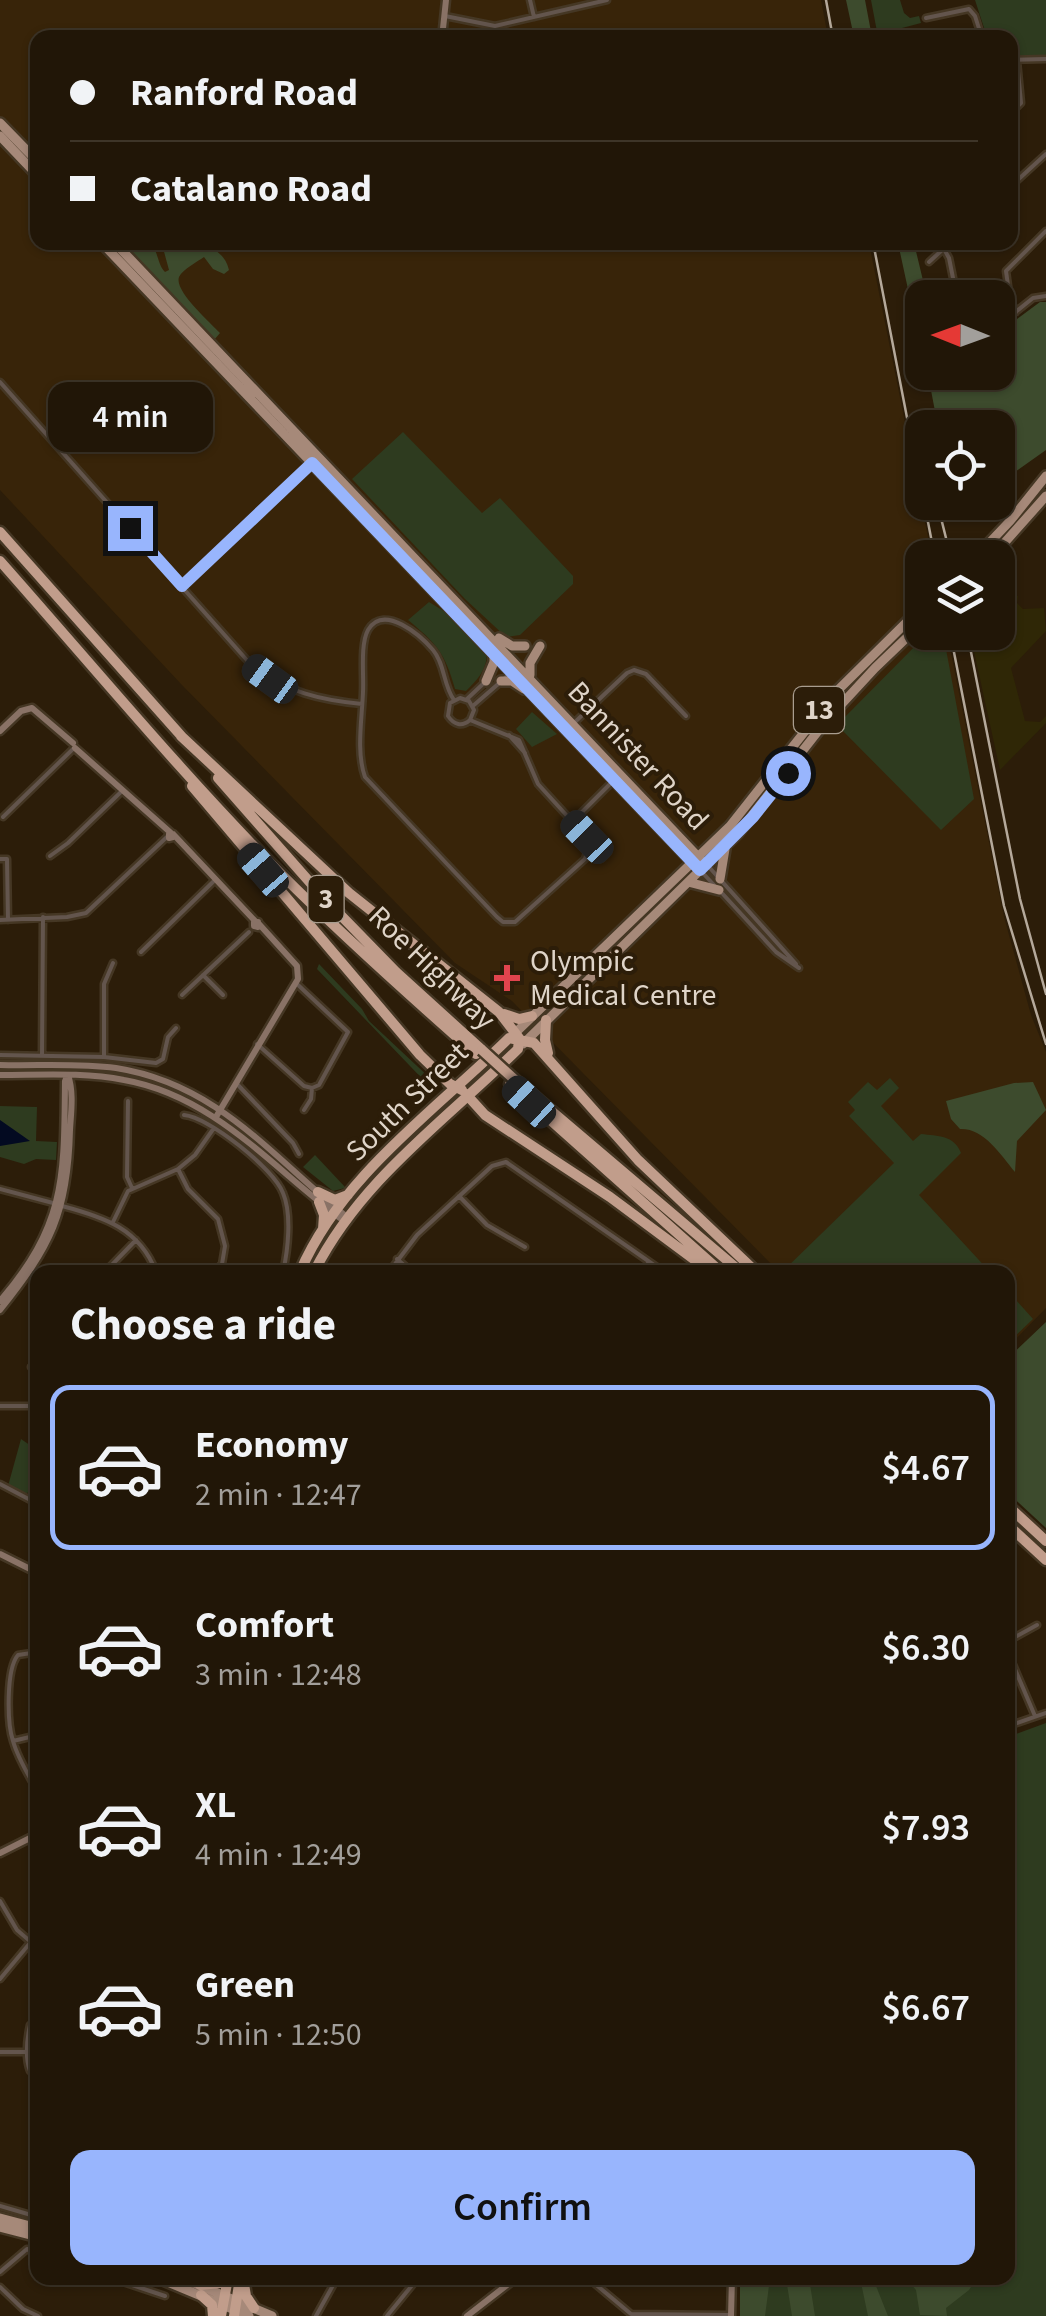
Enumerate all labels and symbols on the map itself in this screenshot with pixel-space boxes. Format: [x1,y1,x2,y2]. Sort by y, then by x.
north arrow [905,280,1015,390]
callout: 4 min [48,383,212,453]
route end [108,506,153,551]
car [237,649,303,709]
street label: Bannister Road [557,672,719,840]
road number: 13 [794,687,844,733]
route start [766,751,811,796]
car [555,805,619,869]
car [232,838,294,902]
road number: 3 [308,876,344,922]
street label: Roe Highway [359,896,505,1040]
place label: Olympic Medical Centre [530,940,716,1017]
marker: Olympic Medical Centre [494,965,520,991]
street label: South Street [336,1032,478,1172]
car [497,1071,561,1133]

